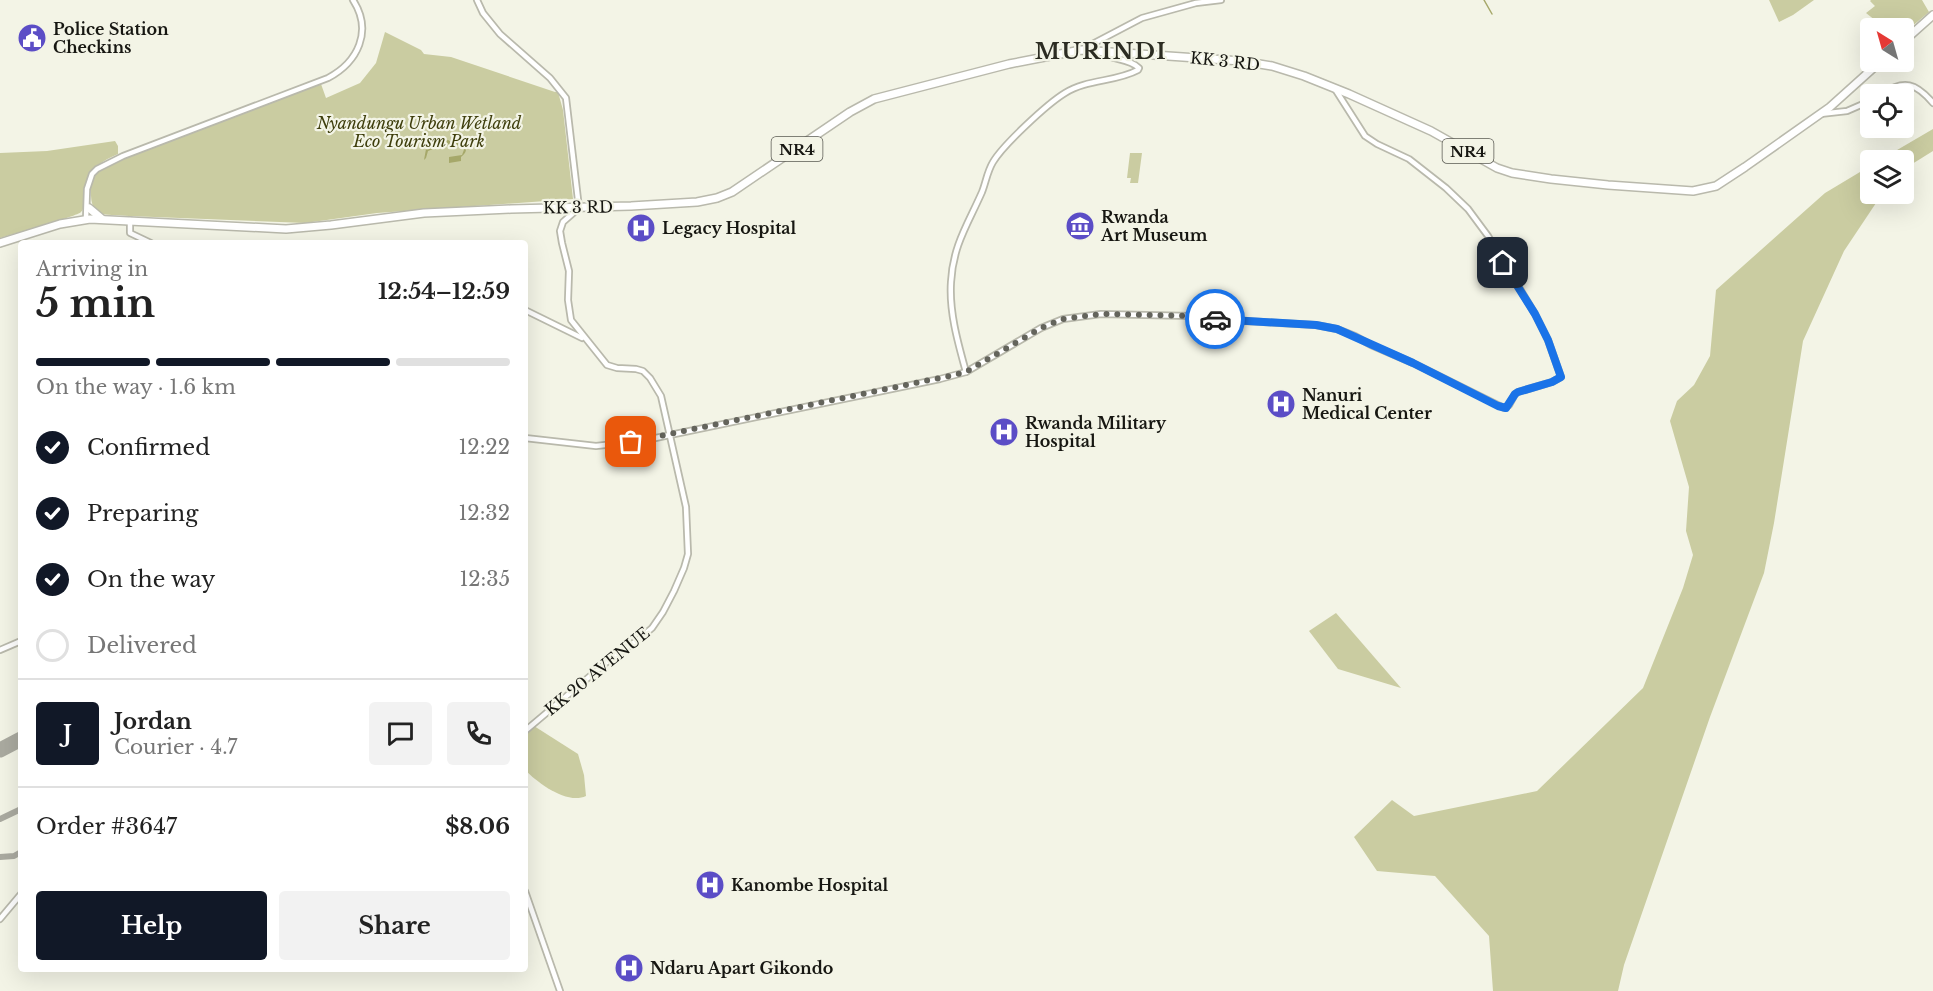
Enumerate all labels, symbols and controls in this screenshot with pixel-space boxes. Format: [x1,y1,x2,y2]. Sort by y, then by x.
north arrow [1860,18,1914,72]
map controls [1860,18,1914,204]
place label: Police Station Checkins [53,19,169,57]
public building icon: Police Station Checkins [16,22,48,54]
district label: MURINDI [1035,38,1167,65]
street label: KK 3 RD [1189,47,1261,75]
button: locate [1860,84,1914,138]
park label: Nyandungu Urban Wetland Eco Tourism Park [316,113,522,151]
road number: NR4 [772,137,822,161]
road number: NR4 [1442,139,1494,163]
button: layers [1860,150,1914,204]
street label: KK 3 RD [543,196,613,218]
place label: Rwanda Art Museum [1100,207,1208,245]
museum icon: Rwanda Art Museum [1064,210,1096,242]
hospital icon: Legacy Hospital [625,212,657,244]
place label: Legacy Hospital [662,218,797,238]
pin [1477,237,1528,288]
icon: home [1486,246,1519,279]
text: Arriving in [36,257,148,281]
text: 12:54–12:59 [378,278,510,305]
text: 5 min [36,279,155,328]
courier [1185,289,1245,349]
icon: car [1199,303,1232,336]
text: On the way · 1.6 km [36,375,236,399]
place label: Nanuri Medical Center [1302,385,1432,423]
hospital icon: Nanuri Medical Center [1265,388,1297,420]
place label: Rwanda Military Hospital [1025,413,1167,451]
pin [605,416,656,467]
hospital icon: Rwanda Military Hospital [988,416,1020,448]
icon: bag [614,425,647,458]
icon: check [36,431,69,464]
text: Confirmed [87,434,210,461]
text: 12:22 [458,435,510,459]
icon: check [36,497,69,530]
text: Preparing [87,500,198,527]
text: 12:32 [458,501,510,525]
icon: check [36,563,69,596]
text: On the way [87,566,215,593]
text: 12:35 [459,567,510,591]
street label: KK 20 AVENUE [540,622,654,720]
text: Delivered [87,632,197,659]
button: chat [369,702,432,765]
button: phone [447,702,510,765]
text: Jordan [114,708,192,735]
text: J [63,720,72,747]
text: Courier · 4.7 [114,735,237,759]
text: Order #3647 [36,813,177,840]
text: $8.06 [445,813,510,840]
hospital icon: Kanombe Hospital [694,869,726,901]
place label: Kanombe Hospital [731,875,889,895]
button: Help [36,891,267,960]
button: Share [279,891,510,960]
hospital icon: Ndaru Apart Gikondo [613,952,645,984]
place label: Ndaru Apart Gikondo [650,958,833,978]

